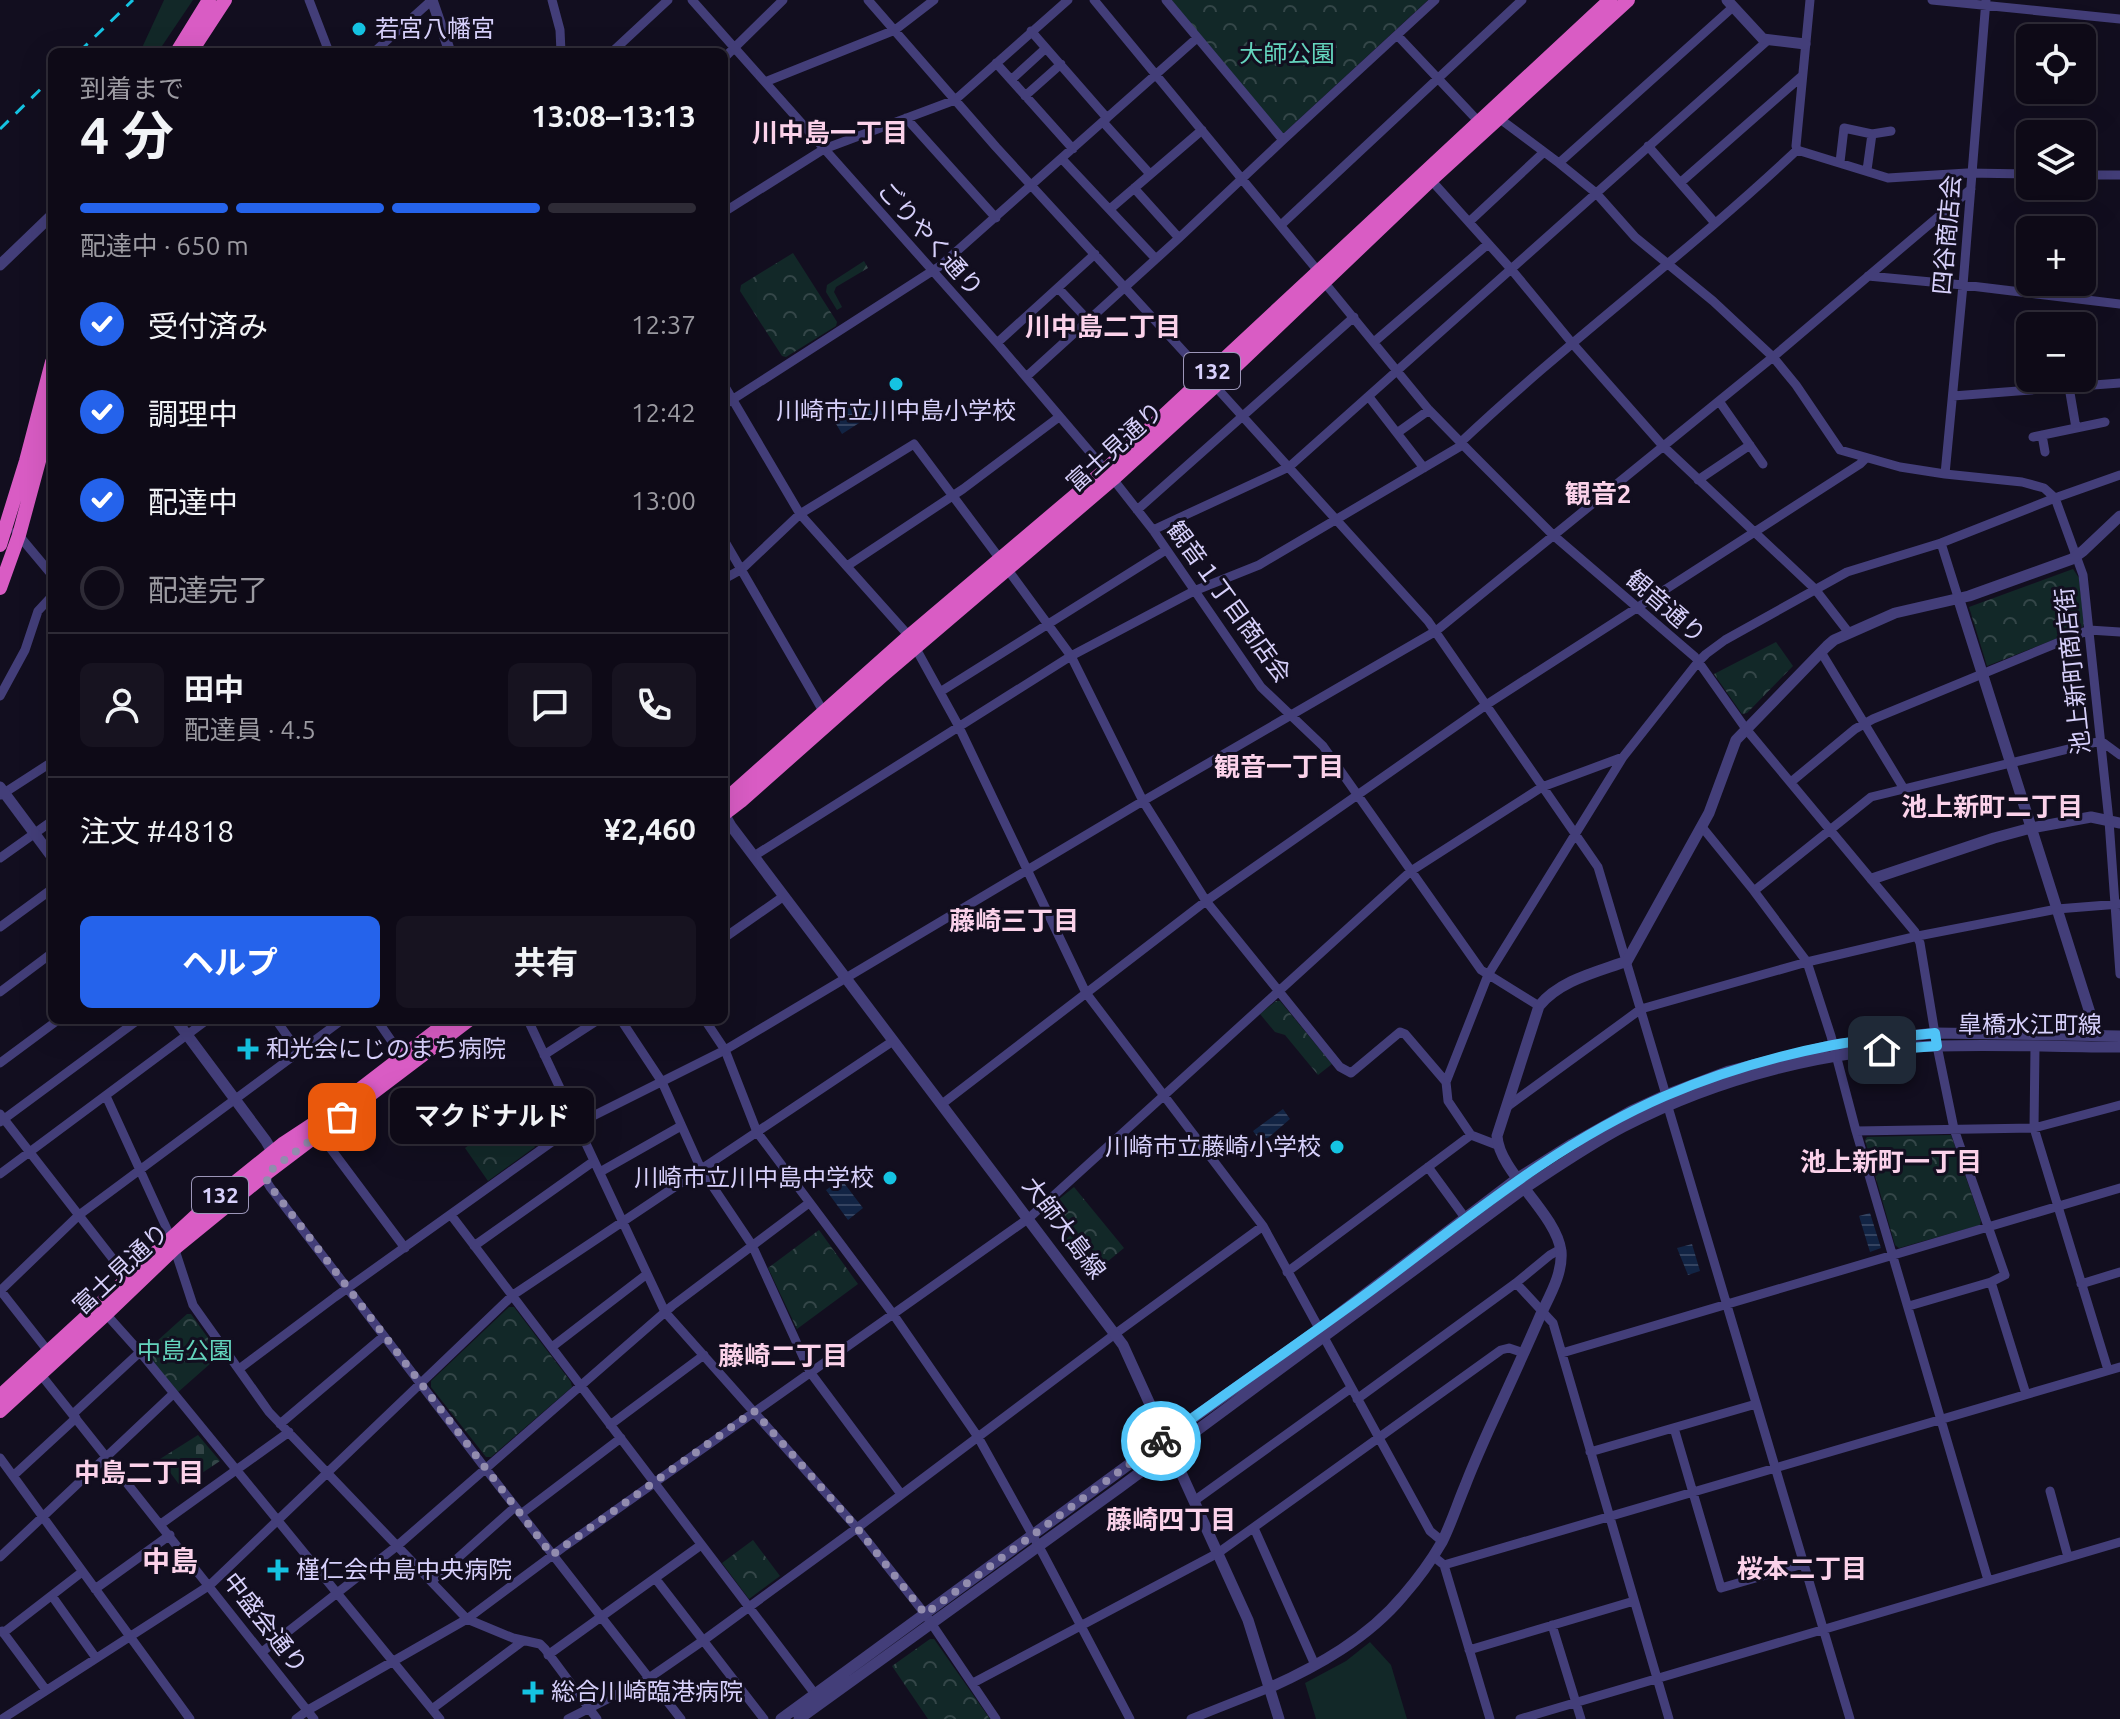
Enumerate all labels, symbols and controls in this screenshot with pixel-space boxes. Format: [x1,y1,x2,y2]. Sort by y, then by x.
place label: 若宮八幡宮 [375,15,495,42]
marker: 若宮八幡宮 [350,20,368,38]
map controls [2016,24,2096,392]
button: locate [2016,24,2096,104]
park label: 大師公園 [1239,40,1335,67]
text: 到着まで [80,74,184,103]
text: 13:08–13:13 [531,99,696,133]
text: 4 分 [80,106,174,164]
district label: 川中島一丁目 [752,118,908,147]
button: layers [2016,120,2096,200]
street label: 四谷商店会 [1928,174,1965,296]
street label: ごりやく通り [872,176,989,301]
button: + [2016,216,2096,296]
text: 配達中 · 650 m [80,231,249,260]
icon: check [80,302,124,346]
text: 受付済み [148,309,268,343]
text: 12:37 [631,310,696,339]
district label: 川中島二丁目 [1025,312,1181,341]
button: − [2016,312,2096,392]
road number: 132 [1184,353,1240,389]
marker: 川崎市立川中島小学校 [887,375,905,393]
icon: check [80,390,124,434]
street label: 富士見通り [1061,396,1168,497]
text: 調理中 [148,397,238,431]
place label: 川崎市立川中島小学校 [776,397,1016,424]
text: 12:42 [631,398,696,427]
icon: check [80,478,124,522]
district label: 観音2 [1565,479,1631,508]
text: 配達中 [148,485,238,519]
text: 13:00 [631,486,696,515]
street label: 観音１丁目商店会 [1162,516,1297,687]
street label: 観音通り [1621,565,1711,648]
text: 配達完了 [148,573,268,607]
street label: 池上新町商店街 [2050,586,2095,756]
button: person [80,663,164,747]
button: chat [508,663,592,747]
button: phone [612,663,696,747]
text: 田中 [184,672,244,706]
text: 配達員 · 4.5 [184,715,316,744]
district label: 観音一丁目 [1214,752,1344,781]
district label: 池上新町二丁目 [1901,792,2083,821]
text: ¥2,460 [604,812,696,846]
text: 注文 #4818 [80,814,234,848]
district label: 藤崎三丁目 [949,906,1079,935]
button: ヘルプ [80,916,380,1008]
button: 共有 [396,916,696,1008]
street label: 皐橋水江町線 [1958,1011,2102,1038]
pin [1848,1016,1916,1084]
icon: home [1860,1028,1904,1072]
place label: 和光会にじのまち病院 [266,1035,506,1062]
marker: 和光会にじのまち病院 [237,1038,259,1060]
pin [308,1083,376,1151]
callout: マクドナルド [390,1089,594,1145]
icon: bag [320,1095,364,1139]
text: マクドナルド [414,1101,570,1130]
place label: 川崎市立藤崎小学校 [1105,1133,1321,1160]
marker: 川崎市立藤崎小学校 [1328,1138,1346,1156]
district label: 池上新町一丁目 [1800,1147,1982,1176]
place label: 川崎市立川中島中学校 [634,1164,874,1191]
marker: 川崎市立川中島中学校 [881,1169,899,1187]
street label: 大師大島線 [1018,1172,1111,1284]
road number: 132 [192,1177,248,1213]
street label: 富士見通り [68,1218,174,1319]
park label: 中島公園 [137,1337,233,1364]
district label: 藤崎二丁目 [718,1341,848,1370]
courier [1121,1401,1201,1481]
icon: bike [1139,1419,1183,1463]
district label: 中島二丁目 [74,1458,204,1487]
district label: 藤崎四丁目 [1106,1505,1236,1534]
district label: 中島 [142,1545,198,1576]
district label: 桜本二丁目 [1737,1554,1867,1583]
place label: 槿仁会中島中央病院 [296,1556,512,1583]
marker: 槿仁会中島中央病院 [267,1559,289,1581]
street label: 中盛会通り [218,1567,313,1678]
place label: 総合川崎臨港病院 [551,1678,743,1705]
marker: 総合川崎臨港病院 [522,1681,544,1703]

